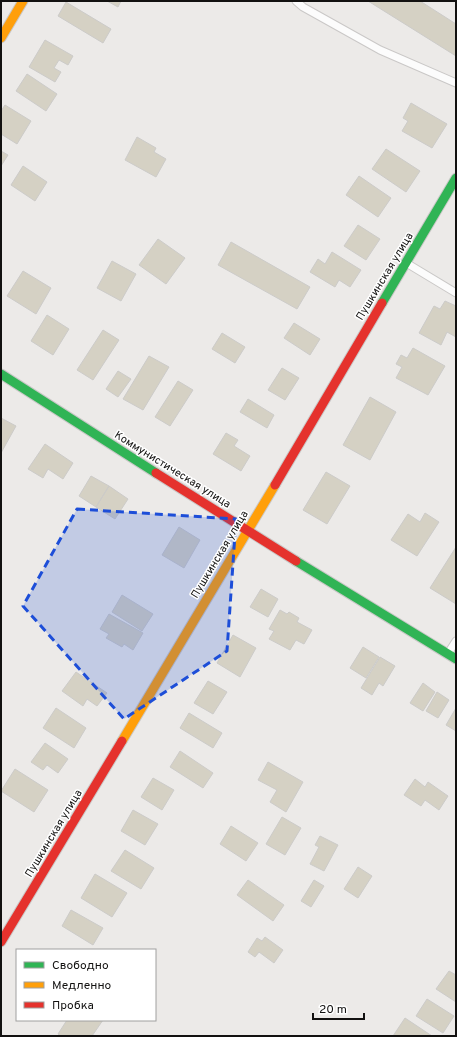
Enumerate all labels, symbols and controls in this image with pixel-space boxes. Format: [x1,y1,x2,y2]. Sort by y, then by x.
street label: Пушкинская улица [353,230,417,323]
street label: Коммунистическая улица [112,428,233,512]
street label: Пушкинская улица [188,508,252,601]
street label: Пушкинская улица [22,787,86,880]
legend [16,949,156,1021]
text: Свободно [52,958,109,974]
text: Медленно [52,978,112,994]
scale bar [313,995,364,1021]
text: Пробка [52,998,94,1014]
text: 20 m [319,1002,347,1018]

